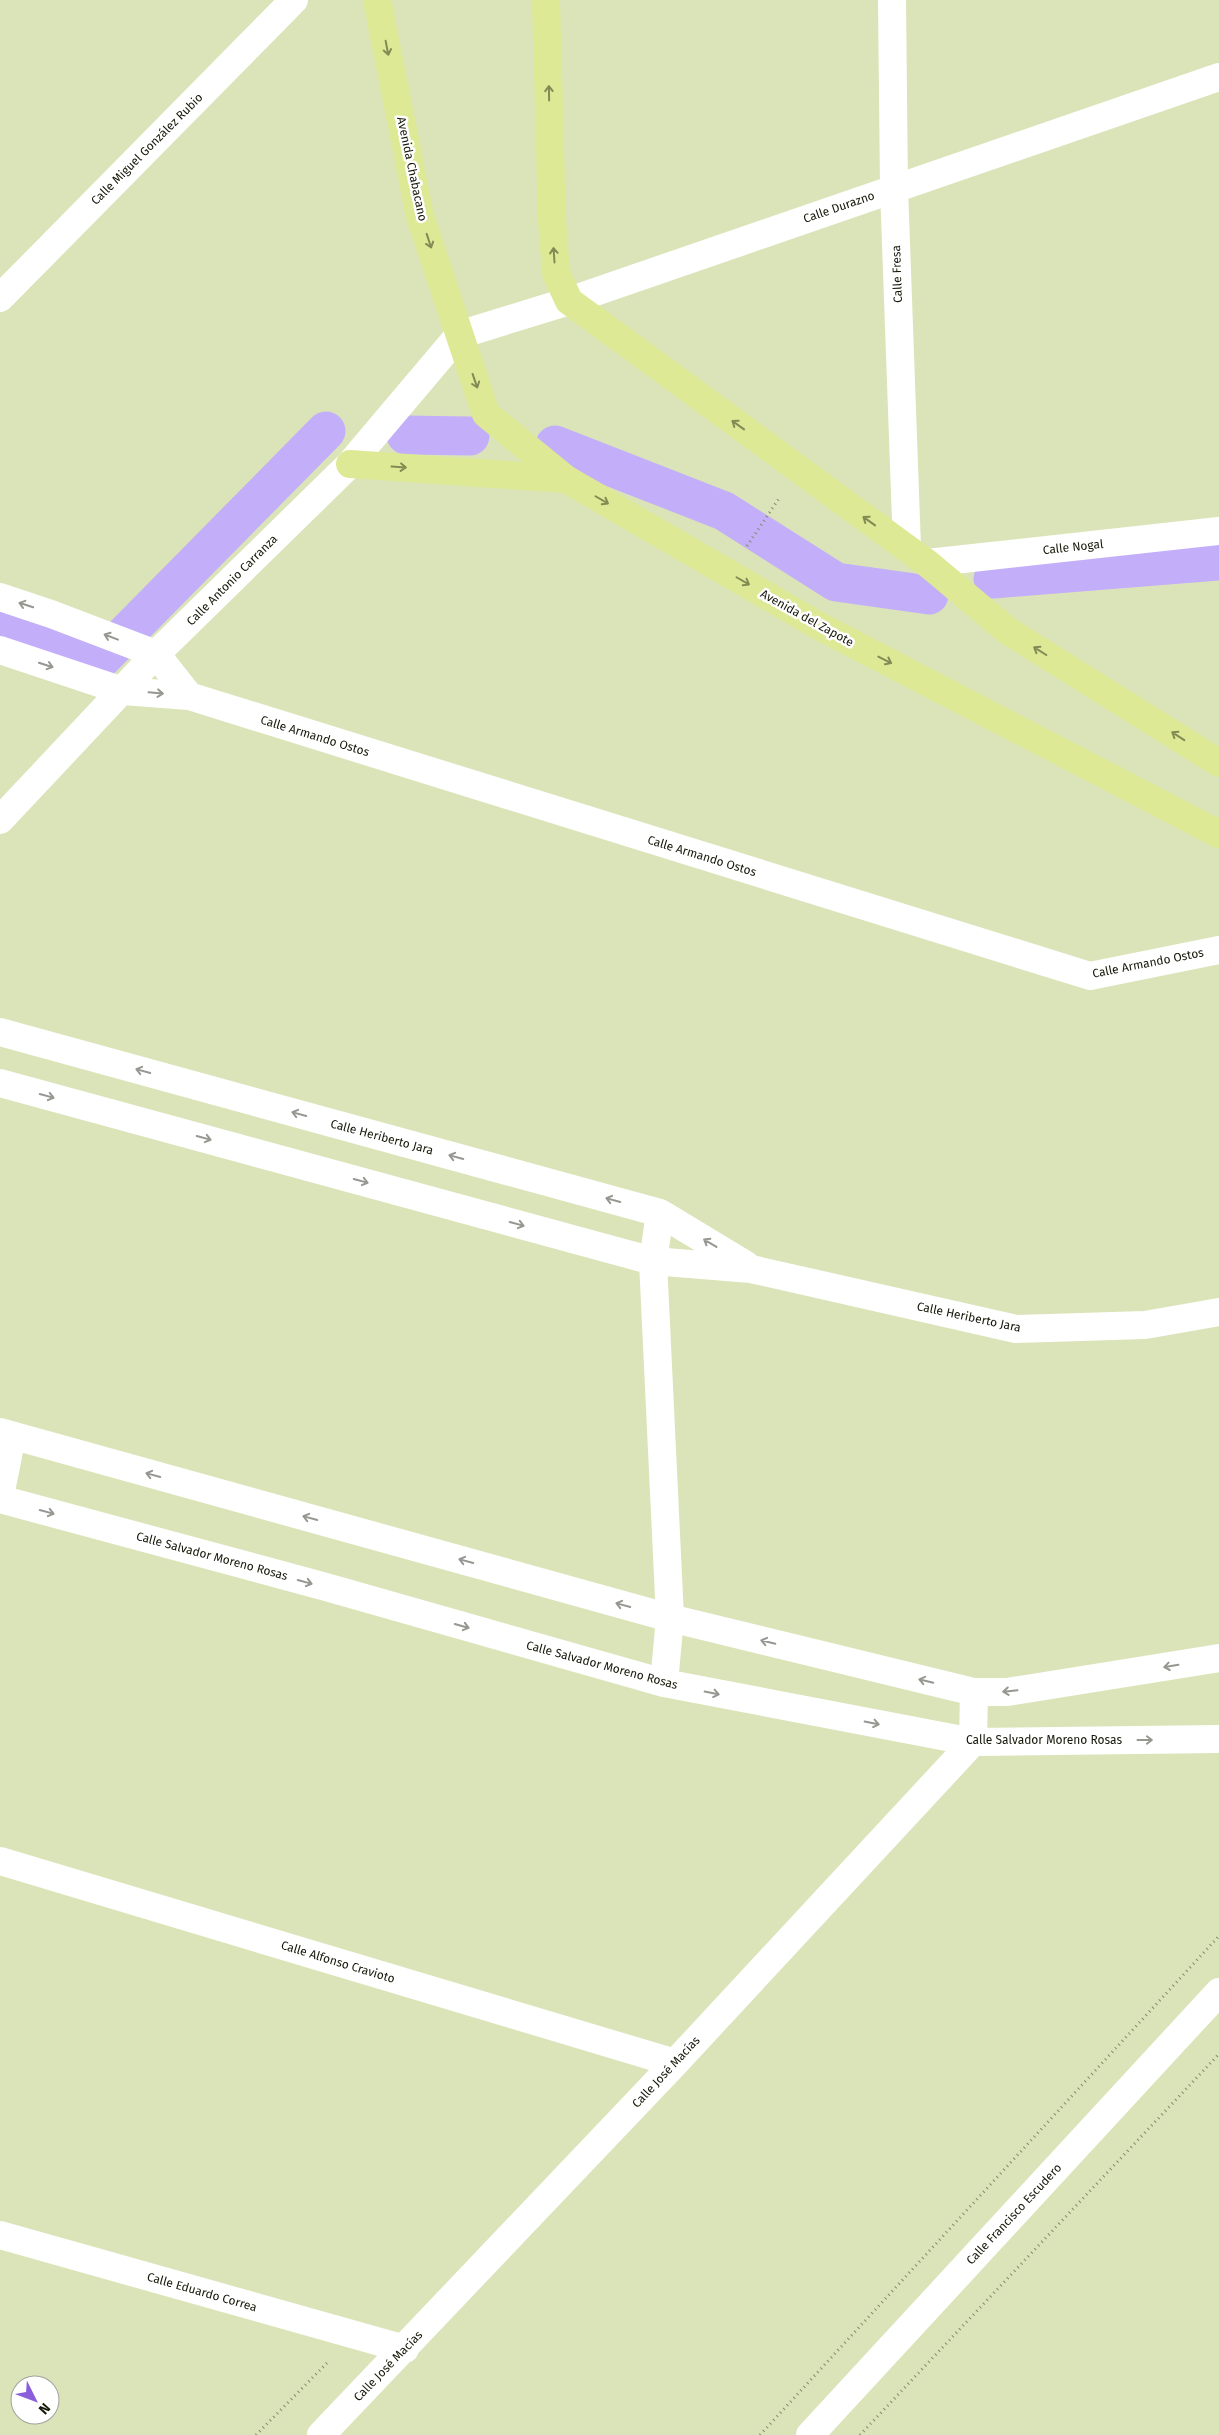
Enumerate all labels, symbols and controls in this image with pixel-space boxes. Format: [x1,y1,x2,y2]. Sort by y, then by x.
one-way arrow [382,39,392,55]
one-way arrow [544,85,553,101]
street label: Calle Miguel González Rubio [88,90,206,208]
street label: Avenida Chabacano [394,115,430,223]
street label: Calle Durazno [802,188,876,226]
one-way arrow [424,232,434,248]
street label: Calle Fresa [889,245,905,303]
one-way arrow [550,248,559,264]
one-way arrow [470,373,480,389]
one-way arrow [732,419,745,430]
one-way arrow [391,462,407,472]
one-way arrow [595,495,610,505]
one-way arrow [863,515,876,526]
street label: Calle Antonio Carranza [184,532,280,628]
street label: Calle Nogal [1042,537,1104,557]
one-way arrow [735,577,749,587]
street label: Avenida del Zapote [758,587,856,649]
one-way arrow [18,600,34,609]
one-way arrow [104,632,119,641]
one-way arrow [1033,646,1047,656]
one-way arrow [878,655,893,665]
one-way arrow [38,661,54,671]
one-way arrow [148,689,164,698]
street label: Calle Armando Ostos [259,713,371,759]
one-way arrow [1172,731,1186,741]
street label: Calle Armando Ostos [646,833,758,879]
street label: Calle Armando Ostos [1091,945,1205,981]
one-way arrow [135,1066,151,1076]
one-way arrow [39,1091,55,1101]
one-way arrow [292,1109,308,1119]
street label: Calle Heriberto Jara [329,1117,435,1157]
one-way arrow [195,1134,211,1144]
one-way arrow [449,1152,465,1162]
one-way arrow [352,1177,368,1186]
one-way arrow [605,1195,621,1205]
one-way arrow [509,1220,525,1229]
one-way arrow [703,1238,717,1248]
street label: Calle Heriberto Jara [916,1299,1022,1335]
one-way arrow [145,1469,161,1479]
one-way arrow [39,1507,55,1517]
one-way arrow [302,1513,318,1522]
street label: Calle Salvador Moreno Rosas [135,1529,290,1583]
one-way arrow [459,1556,475,1566]
one-way arrow [297,1577,313,1587]
one-way arrow [615,1599,631,1609]
one-way arrow [453,1621,469,1631]
one-way arrow [761,1637,777,1646]
street label: Calle Salvador Moreno Rosas [525,1638,680,1692]
one-way arrow [1163,1661,1179,1671]
one-way arrow [919,1675,935,1685]
one-way arrow [1003,1686,1019,1696]
one-way arrow [704,1688,720,1698]
one-way arrow [863,1718,879,1728]
street label: Calle Salvador Moreno Rosas [966,1733,1123,1747]
one-way arrow [1136,1735,1152,1745]
street label: Calle Alfonso Cravioto [279,1938,397,1986]
street label: Calle José Macías [629,2033,703,2111]
street label: Calle Francisco Escudero [964,2161,1064,2267]
street label: Calle Eduardo Correa [145,2270,259,2314]
street label: Calle José Macías [351,2328,425,2404]
north arrow [10,2375,60,2425]
text: N [35,2399,54,2418]

